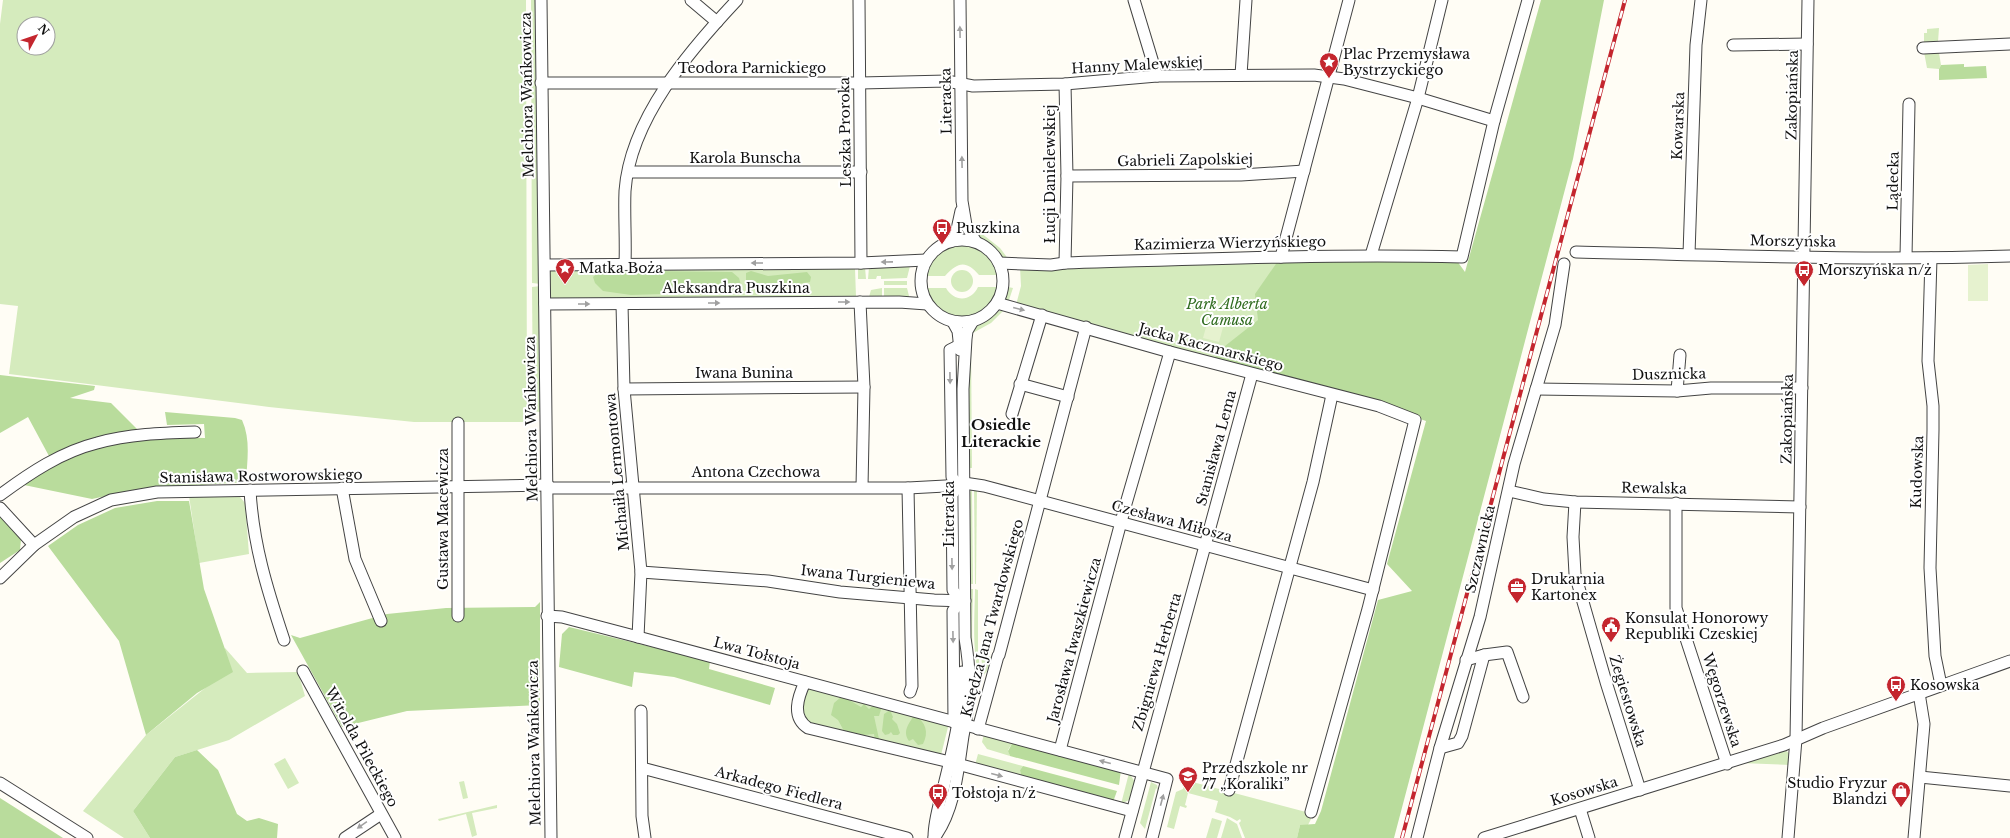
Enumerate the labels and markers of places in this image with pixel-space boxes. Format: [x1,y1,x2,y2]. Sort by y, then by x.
place label: Plac Przemysława Bystrzyckiego [1343,45,1470,79]
place icon: Plac Przemysława Bystrzyckiego [1318,51,1340,79]
bus stop icon: Puszkina [931,217,953,245]
place label: Puszkina [956,219,1020,237]
place icon: Matka Boża [554,257,576,285]
place label: Matka Boża [579,259,663,277]
bus stop icon: Morszyńska n/ż [1793,259,1815,287]
place label: Morszyńska n/ż [1818,261,1932,279]
place label: Drukarnia Kartonex [1531,570,1605,604]
office icon: Drukarnia Kartonex [1506,576,1528,604]
place label: Konsulat Honorowy Republiki Czeskiej [1625,609,1769,643]
public building icon: Konsulat Honorowy Republiki Czeskiej [1600,615,1622,643]
bus stop icon: Kosowska [1885,674,1907,702]
place label: Kosowska [1910,676,1980,694]
place label: Przedszkole nr 77 „Koraliki” [1202,759,1308,793]
school or university icon: Przedszkole nr 77 „Koraliki” [1177,765,1199,793]
place label: Studio Fryzur Blandzi [1787,774,1887,808]
shop icon: Studio Fryzur Blandzi [1890,780,1912,808]
bus stop icon: Tołstoja n/ż [927,782,949,810]
place label: Tołstoja n/ż [952,784,1036,802]

